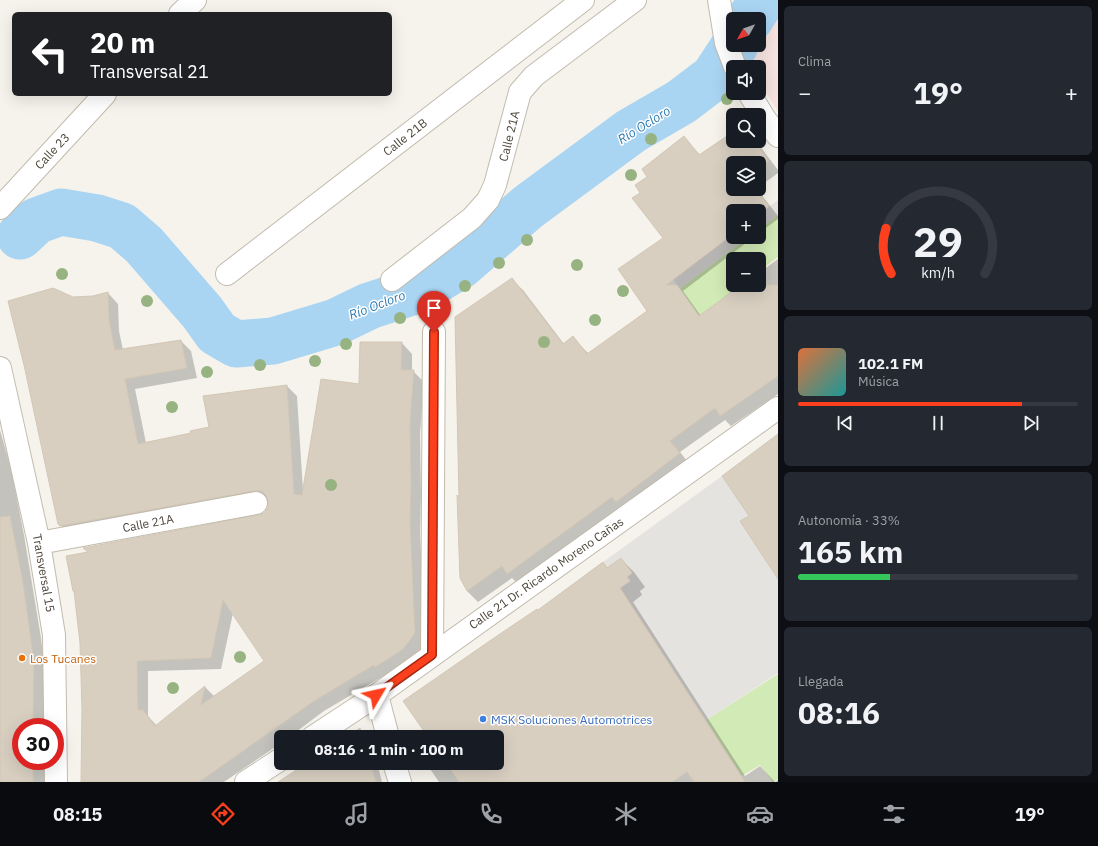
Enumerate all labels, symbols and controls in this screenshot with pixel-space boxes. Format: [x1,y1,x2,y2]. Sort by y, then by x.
north arrow [726,12,766,52]
map controls [726,12,766,292]
text: 20 m [90,24,155,61]
icon: left [24,28,76,80]
text: Clima [798,53,831,70]
text: Transversal 21 [90,60,209,83]
button: sound [726,60,766,100]
text: 19° [913,73,963,112]
text: − [798,78,811,107]
text: + [1065,78,1078,107]
water label: Río Ocloro [614,102,674,148]
button: search [726,108,766,148]
street label: Calle 21A [495,109,523,163]
street label: Calle 21B [380,115,430,159]
street label: Calle 23 [31,130,73,172]
button: layers [726,156,766,196]
button: + [726,204,766,244]
text: 29 [913,214,963,268]
button: − [726,252,766,292]
text: km/h [921,262,955,281]
water label: Río Ocloro [346,286,408,324]
pin [417,291,451,332]
icon: arrive [423,297,445,319]
text: 102.1 FM [858,354,923,373]
text: Música [858,373,899,390]
icon: previous [834,412,856,434]
icon: pause [927,412,949,434]
icon: next [1020,412,1042,434]
street label: Calle 21A [121,511,175,535]
text: Autonomía · 33% [798,512,900,529]
street label: Calle 21 Dr. Ricardo Moreno Cañas [466,514,626,632]
text: 165 km [798,532,903,571]
street label: Transversal 15 [30,533,58,613]
place label: Los Tucanes [30,651,96,666]
marker: Los Tucanes [17,653,27,663]
text: Llegada [798,673,843,690]
position arrow [355,674,397,716]
text: 08:16 [798,693,880,732]
place label: MSK Soluciones Automotrices [491,712,653,727]
marker: MSK Soluciones Automotrices [478,714,488,724]
speed limit sign: 30 [12,718,64,770]
text: 08:16 · 1 min · 100 m [315,740,463,759]
icon: directions [209,800,237,828]
icon: music [343,800,371,828]
icon: phone [477,800,505,828]
icon: climate [612,800,640,828]
icon: car [746,800,774,828]
icon: filters [880,800,908,828]
text: 08:15 [53,803,102,826]
text: 19° [1015,803,1045,826]

